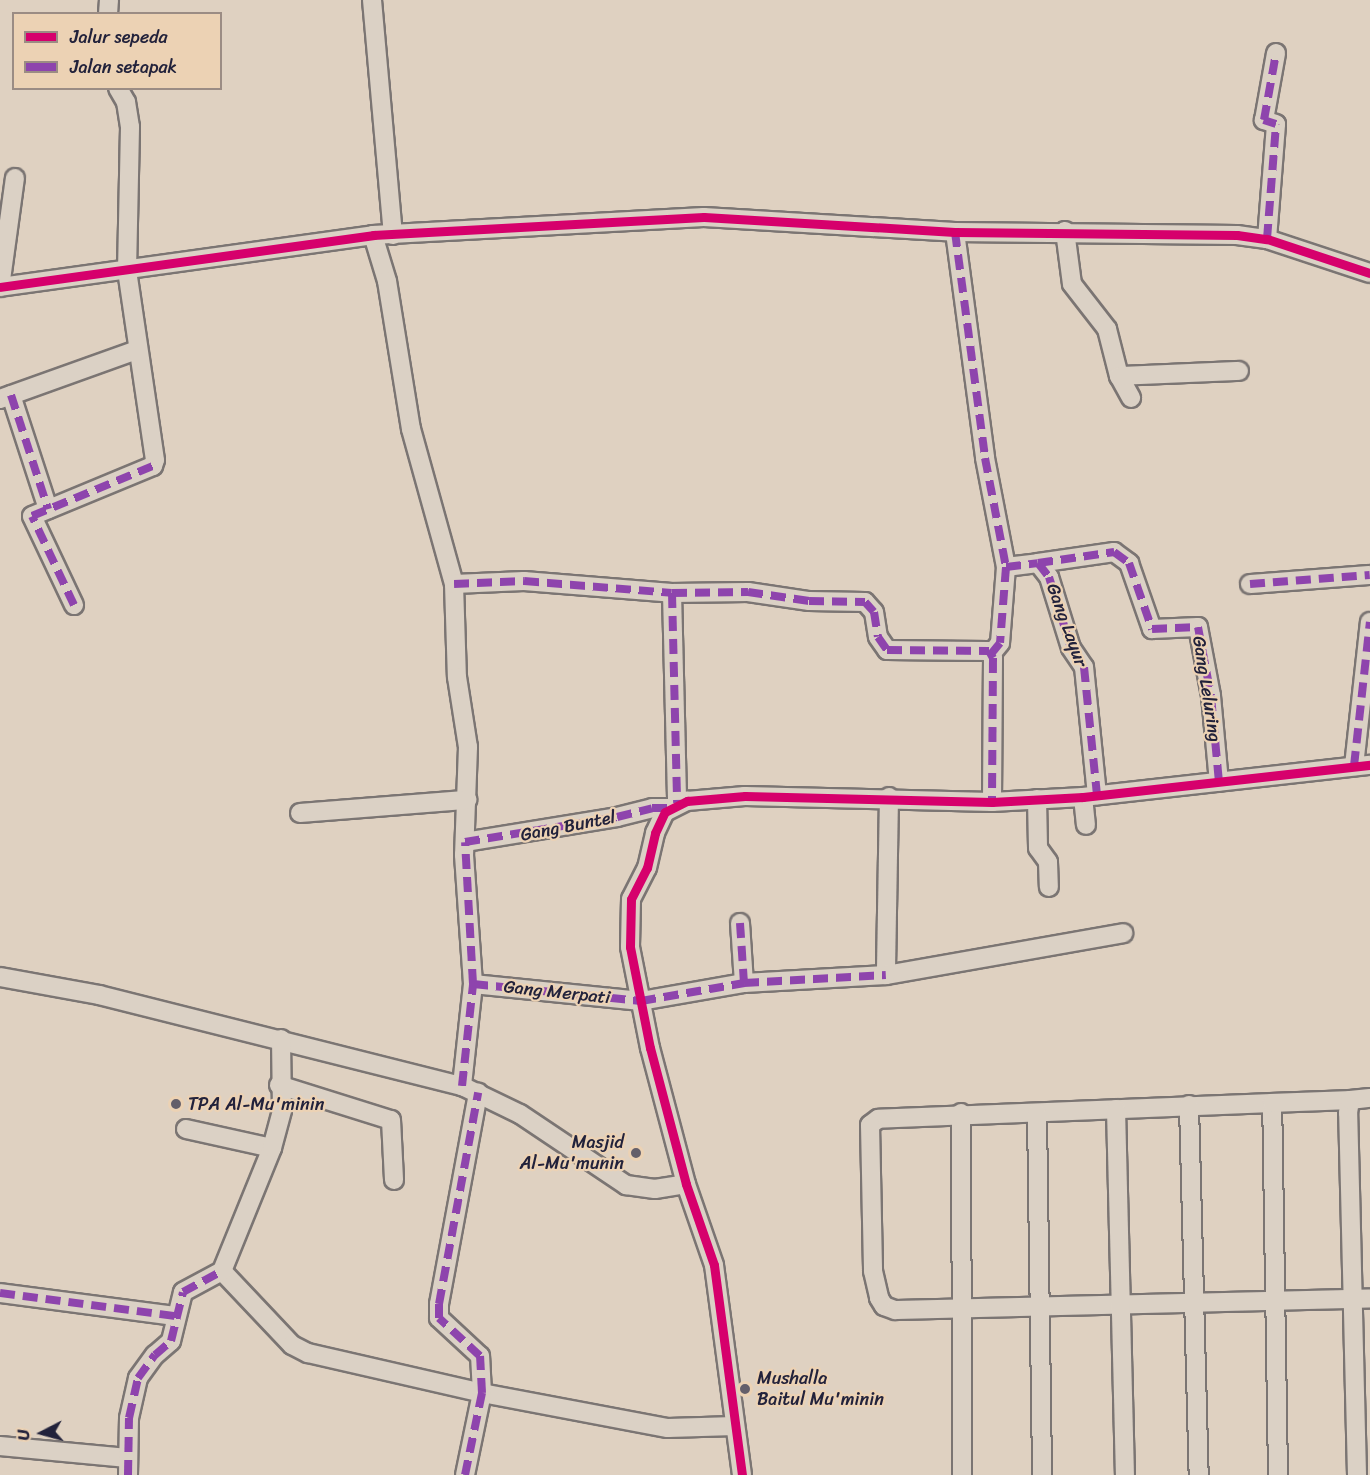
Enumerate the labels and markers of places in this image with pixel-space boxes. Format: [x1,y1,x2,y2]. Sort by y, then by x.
place label: TPA Al-Mu'minin [188,1093,325,1115]
marker: TPA Al-Mu'minin [169,1097,183,1111]
place label: Masjid Al-Mu'munin [520,1132,624,1174]
marker: Masjid Al-Mu'munin [629,1146,643,1160]
place label: Mushalla Baitul Mu'minin [757,1368,884,1410]
marker: Mushalla Baitul Mu'minin [738,1382,752,1396]

